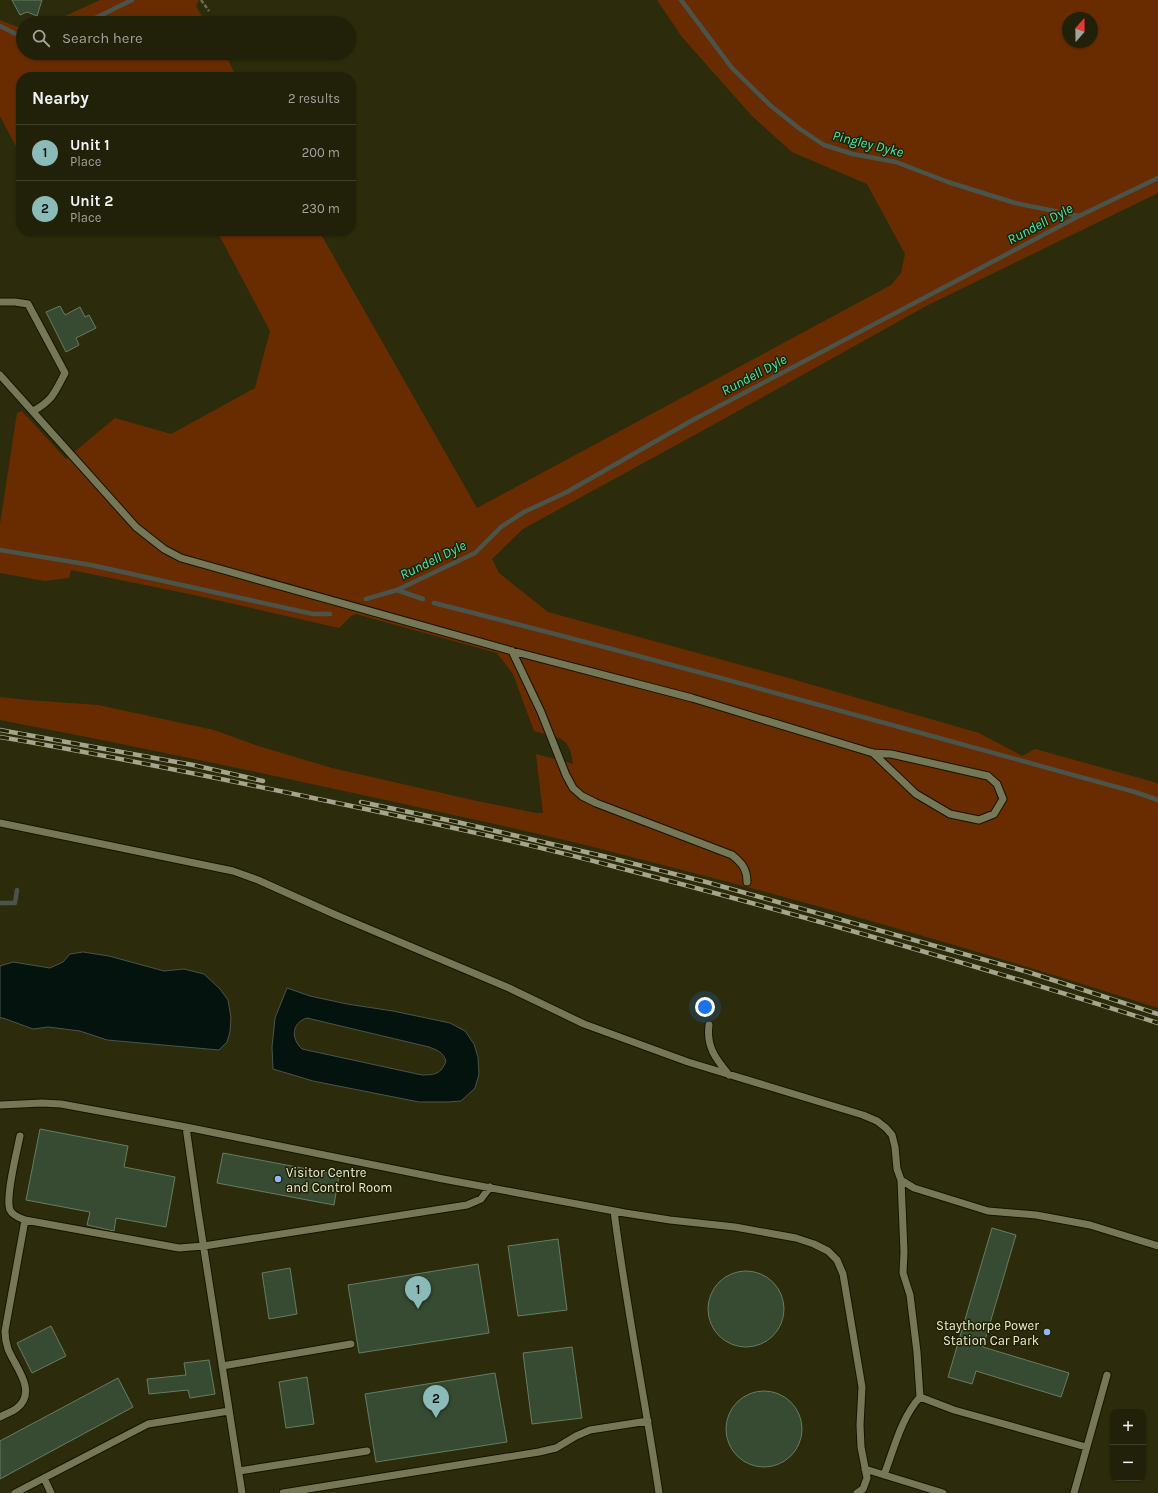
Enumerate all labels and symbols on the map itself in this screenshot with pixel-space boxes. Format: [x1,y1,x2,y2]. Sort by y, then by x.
north arrow [1062,12,1098,48]
water label: Pingley Dyke [831,127,906,161]
water label: Rundell Dyle [1004,199,1076,248]
water label: Rundell Dyle [718,350,790,399]
water label: Rundell Dyle [397,536,469,583]
your location [695,997,715,1017]
place label: Visitor Centre and Control Room [286,1165,392,1195]
marker: Visitor Centre and Control Room [273,1174,283,1184]
pin: 1 [405,1276,431,1309]
place label: Staythorpe Power Station Car Park [936,1318,1039,1348]
marker: Staythorpe Power Station Car Park [1042,1327,1052,1337]
pin: 2 [423,1385,449,1418]

